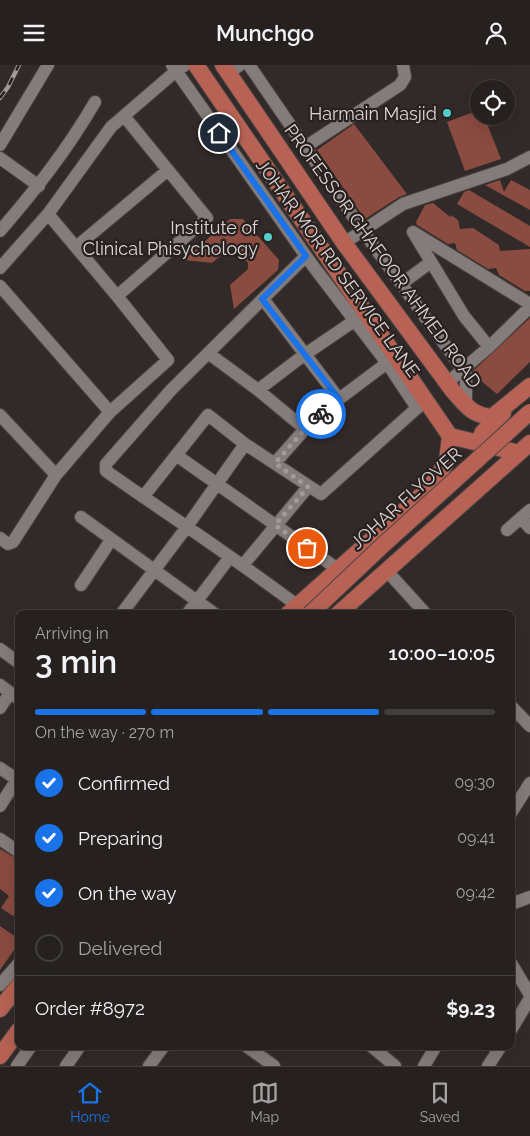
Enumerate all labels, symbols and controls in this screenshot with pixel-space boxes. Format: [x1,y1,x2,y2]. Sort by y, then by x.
icon: menu [20,19,48,47]
icon: person [482,19,510,47]
text: Munchgo [216,20,314,46]
map controls [470,80,515,125]
button: locate [470,80,515,125]
place label: Harmain Masjid [309,103,437,124]
marker: Harmain Masjid [441,107,453,119]
pin [198,112,240,154]
icon: home [205,119,233,147]
street label: PROFESSOR GHAFOOR AHMED ROAD [280,120,486,392]
street label: JOHAR MOR RD SERVICE LANE [252,155,424,381]
place label: Institute of Clinical Phisychology [83,217,259,259]
marker: Institute of Clinical Phisychology [262,231,274,243]
courier [296,389,346,439]
icon: bike [307,400,335,428]
street label: JOHAR FLYOVER [346,443,466,553]
pin [286,527,328,569]
icon: bag [293,534,321,562]
text: Arriving in [35,624,109,643]
text: 10:00–10:05 [389,642,495,664]
text: 3 min [35,643,117,680]
text: On the way · 270 m [35,723,174,742]
icon: check [35,769,63,797]
text: Confirmed [78,772,170,794]
text: 09:30 [454,773,495,792]
icon: check [35,824,63,852]
text: Preparing [78,827,163,849]
text: 09:41 [457,828,495,847]
icon: check [35,879,63,907]
text: On the way [78,882,177,904]
text: 09:42 [456,883,495,902]
text: Delivered [78,937,162,959]
text: Order #8972 [35,997,145,1019]
text: $9.23 [446,997,495,1019]
tab: Home [70,1079,110,1125]
tab: Map [251,1079,279,1125]
tab: Saved [420,1079,460,1125]

